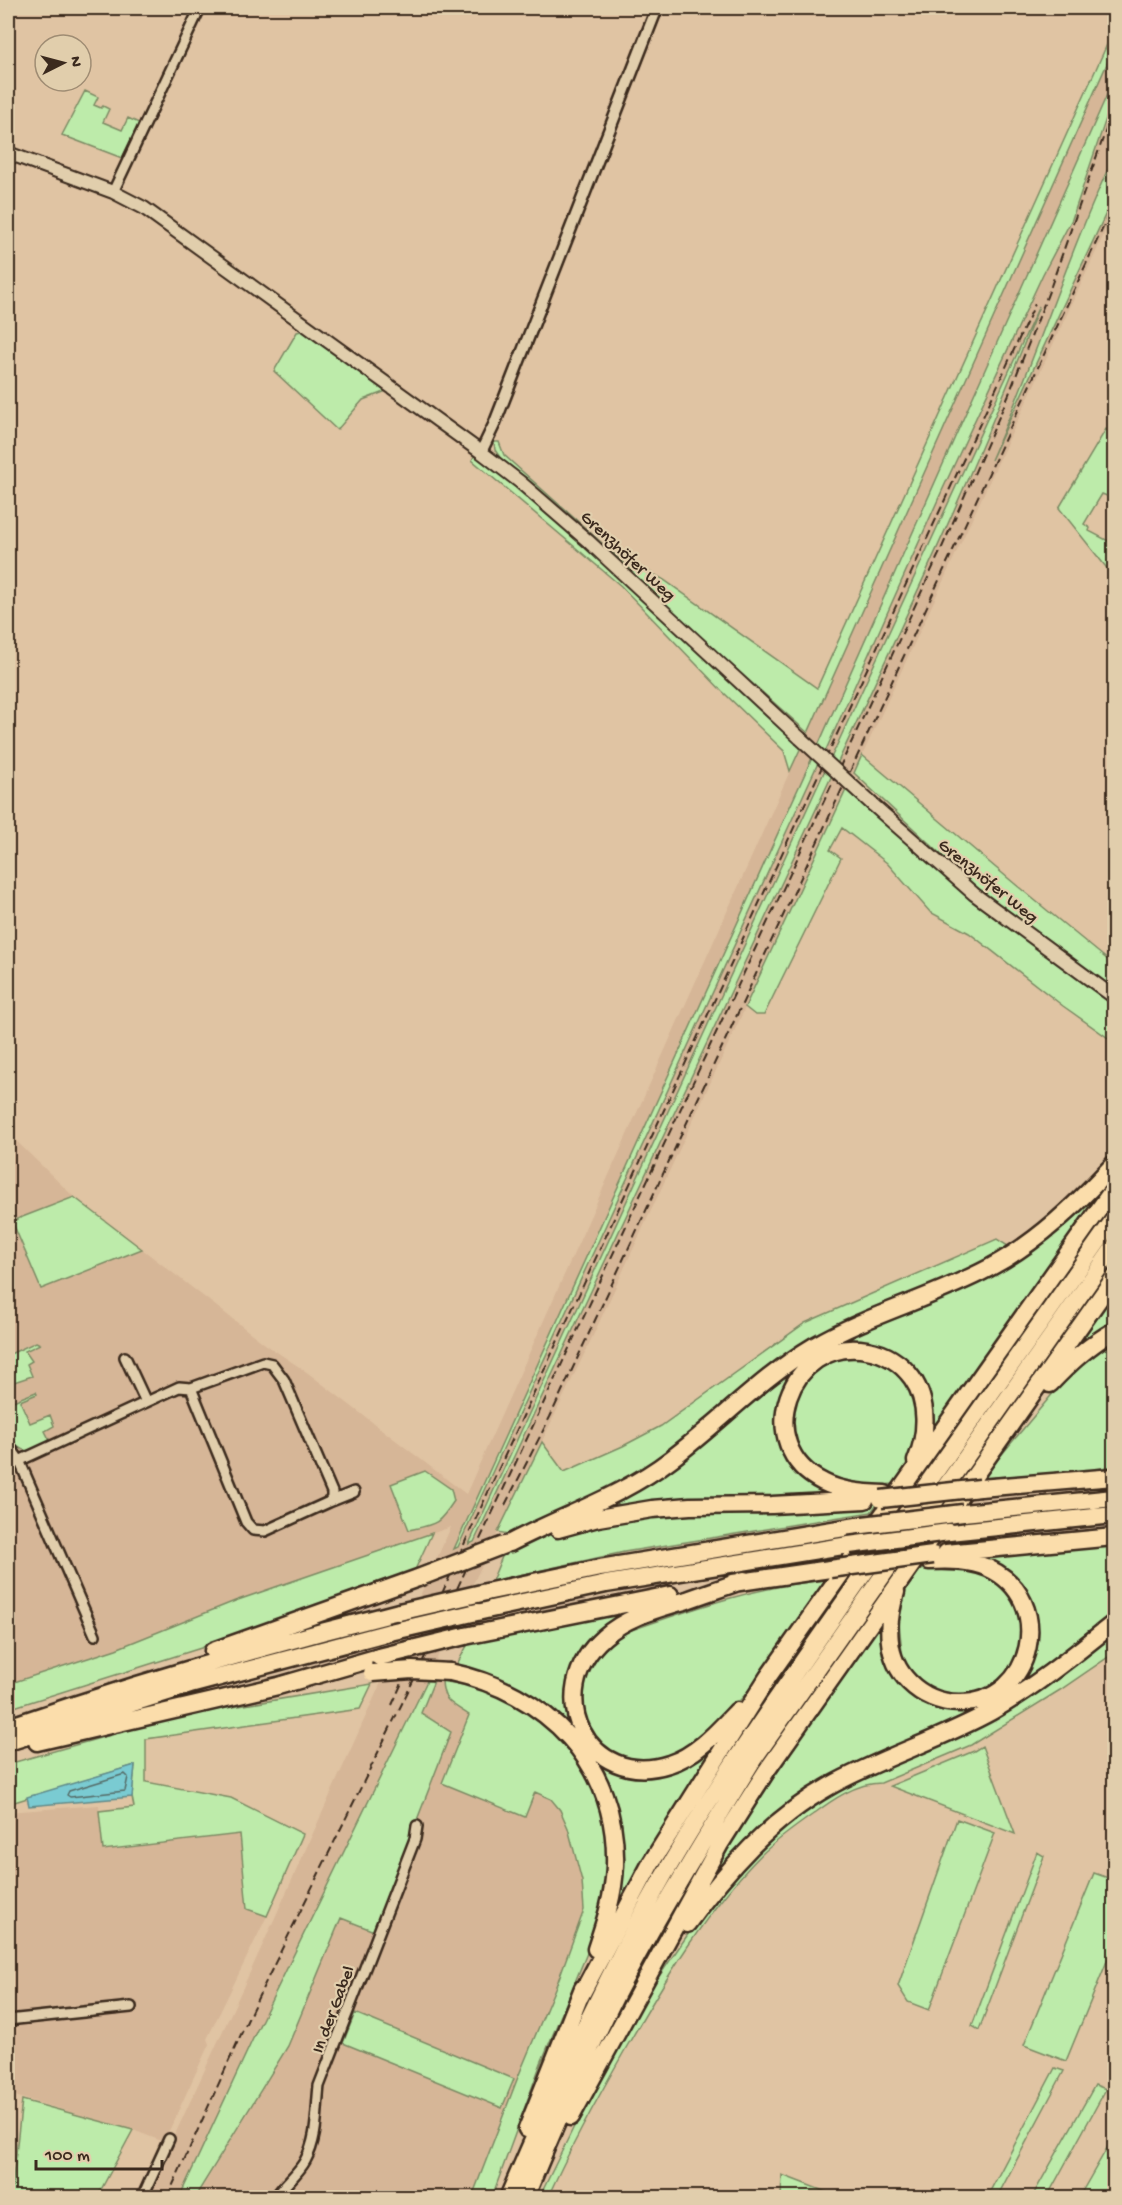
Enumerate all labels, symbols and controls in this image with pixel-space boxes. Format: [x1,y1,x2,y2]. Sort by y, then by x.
north arrow [33,33,93,93]
text: N [64,56,84,69]
street label: Grenzhöfer Weg [575,507,679,606]
street label: Grenzhöfer Weg [933,835,1042,929]
street label: In der Gabel [308,1963,361,2056]
scale bar [36,2133,162,2171]
text: 100 m [44,2146,90,2167]

